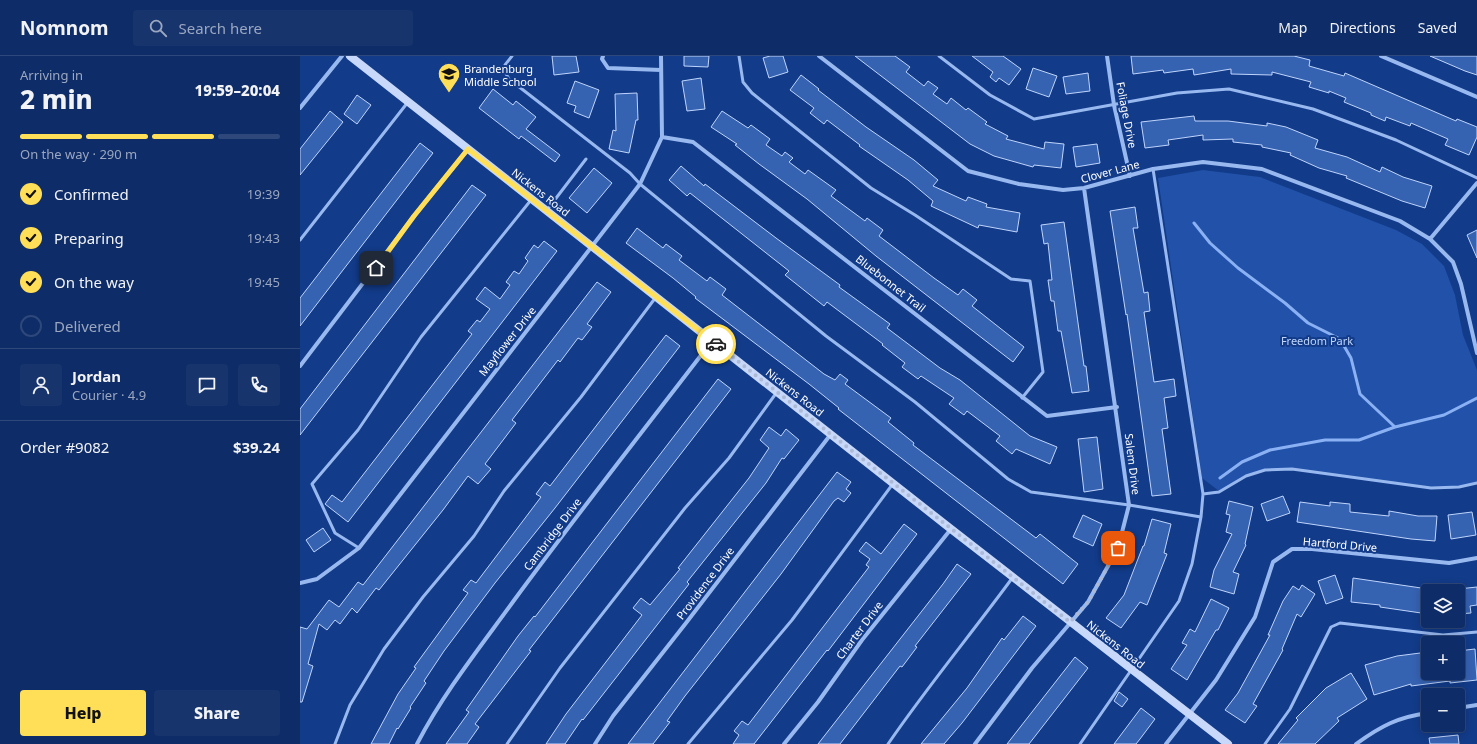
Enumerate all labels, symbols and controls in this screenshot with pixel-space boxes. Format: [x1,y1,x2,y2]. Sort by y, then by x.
search box [133,10,413,46]
text: Nomnom [20,15,109,41]
icon: search [147,17,169,39]
text: Search here [179,18,262,38]
text: Map [1278,18,1307,37]
text: Directions [1329,18,1396,37]
text: Saved [1418,18,1457,37]
school or university icon: Brandenburg Middle School [436,61,462,94]
place label: Brandenburg Middle School [464,61,537,89]
text: Arriving in [20,66,83,84]
text: 19:59–20:04 [195,80,280,100]
text: 2 min [20,81,93,117]
street label: Foliage Drive [1113,81,1141,149]
text: On the way · 290 m [20,145,137,163]
street label: Clover Lane [1079,156,1141,186]
street label: Nickens Road [509,165,573,219]
icon: check [20,183,42,205]
text: Confirmed [54,184,129,204]
text: 19:39 [247,185,280,203]
icon: check [20,227,42,249]
text: Preparing [54,228,124,248]
text: 19:43 [247,229,280,247]
pin [359,251,393,285]
street label: Bluebonnet Trail [853,251,929,315]
icon: home [365,257,387,279]
icon: check [20,271,42,293]
text: On the way [54,272,134,292]
text: 19:45 [247,273,280,291]
street label: Mayflower Drive [475,303,539,379]
text: Delivered [54,316,121,336]
courier [696,324,736,364]
icon: car [705,333,727,355]
park label: Freedom Park [1281,333,1353,348]
button: person [20,364,62,406]
button: chat [186,364,228,406]
button: phone [238,364,280,406]
street label: Nickens Road [763,365,827,419]
text: Jordan [72,366,121,386]
text: Courier · 4.9 [72,386,146,404]
street label: Salem Drive [1122,433,1144,495]
text: Order #9082 [20,437,109,457]
text: $39.24 [233,437,280,457]
street label: Cambridge Drive [520,495,584,573]
pin [1101,531,1135,565]
street label: Hartford Drive [1302,533,1378,555]
icon: bag [1107,537,1129,559]
street label: Providence Drive [673,544,737,622]
map controls [1421,584,1465,732]
button: layers [1421,584,1465,628]
street label: Charter Drive [832,598,886,662]
street label: Nickens Road [1084,617,1148,671]
button: + [1421,636,1465,680]
button: − [1421,688,1465,732]
button: Help [20,690,146,736]
button: Share [154,690,280,736]

